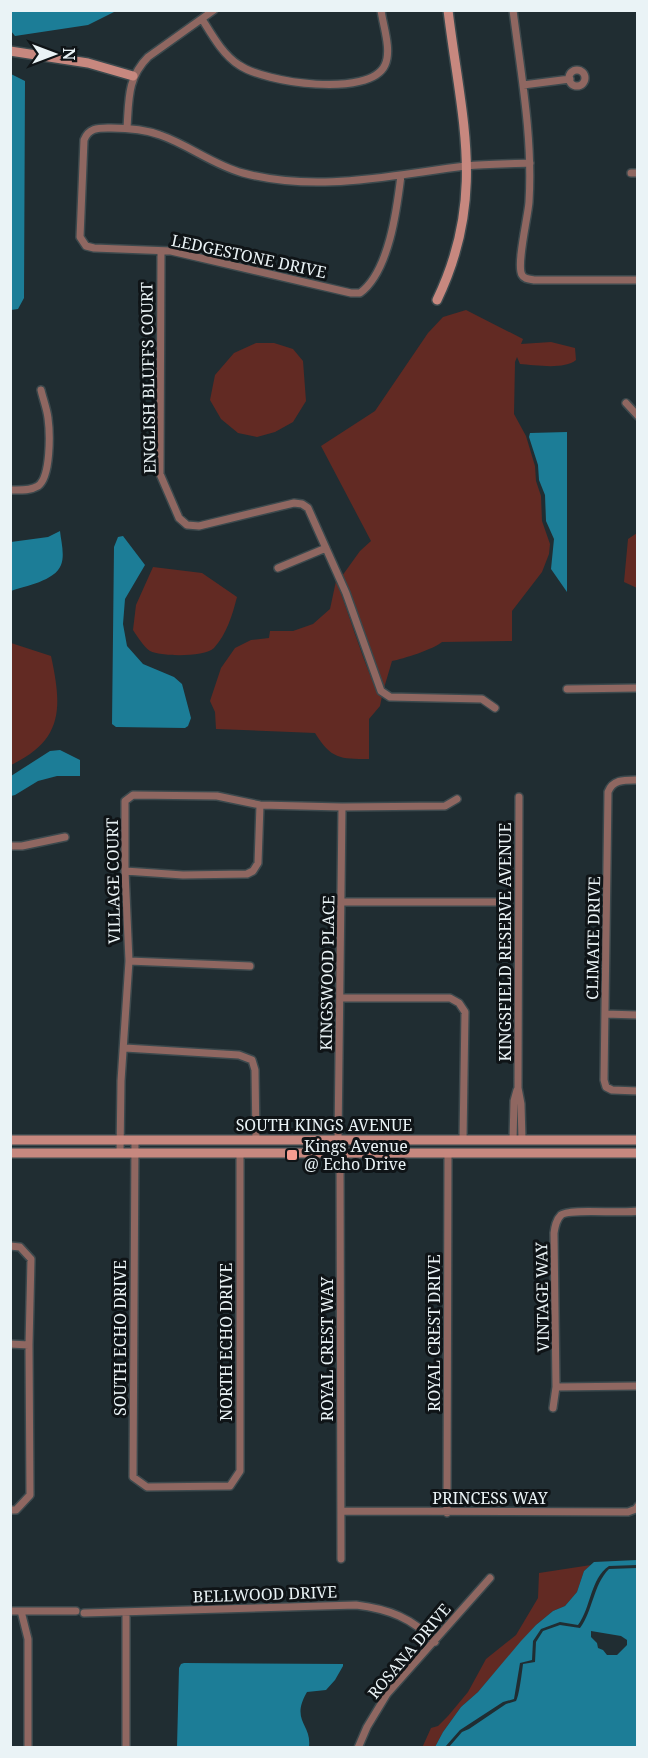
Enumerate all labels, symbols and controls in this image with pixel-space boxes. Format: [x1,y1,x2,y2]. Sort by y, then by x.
north arrow [24,24,84,84]
text: N [58,48,80,61]
street label: LEDGESTONE DRIVE [170,229,328,283]
street label: ENGLISH BLUFFS COURT [135,282,161,474]
street label: VILLAGE COURT [101,817,125,944]
street label: KINGSFIELD RESERVE AVENUE [494,823,516,1061]
street label: CLIMATE DRIVE [581,876,605,1000]
street label: KINGSWOOD PLACE [315,895,339,1051]
street label: SOUTH KINGS AVENUE [236,1114,412,1136]
place label: Kings Avenue @ Echo Drive [304,1135,408,1175]
marker: Kings Avenue @ Echo Drive [285,1148,299,1162]
street label: VINTAGE WAY [530,1241,554,1352]
street label: ROYAL CREST DRIVE [423,1254,445,1412]
street label: SOUTH ECHO DRIVE [109,1260,131,1416]
street label: NORTH ECHO DRIVE [215,1263,237,1421]
street label: ROYAL CREST WAY [316,1276,338,1421]
street label: PRINCESS WAY [432,1487,549,1509]
street label: BELLWOOD DRIVE [193,1580,338,1608]
street label: ROSANA DRIVE [363,1599,455,1703]

